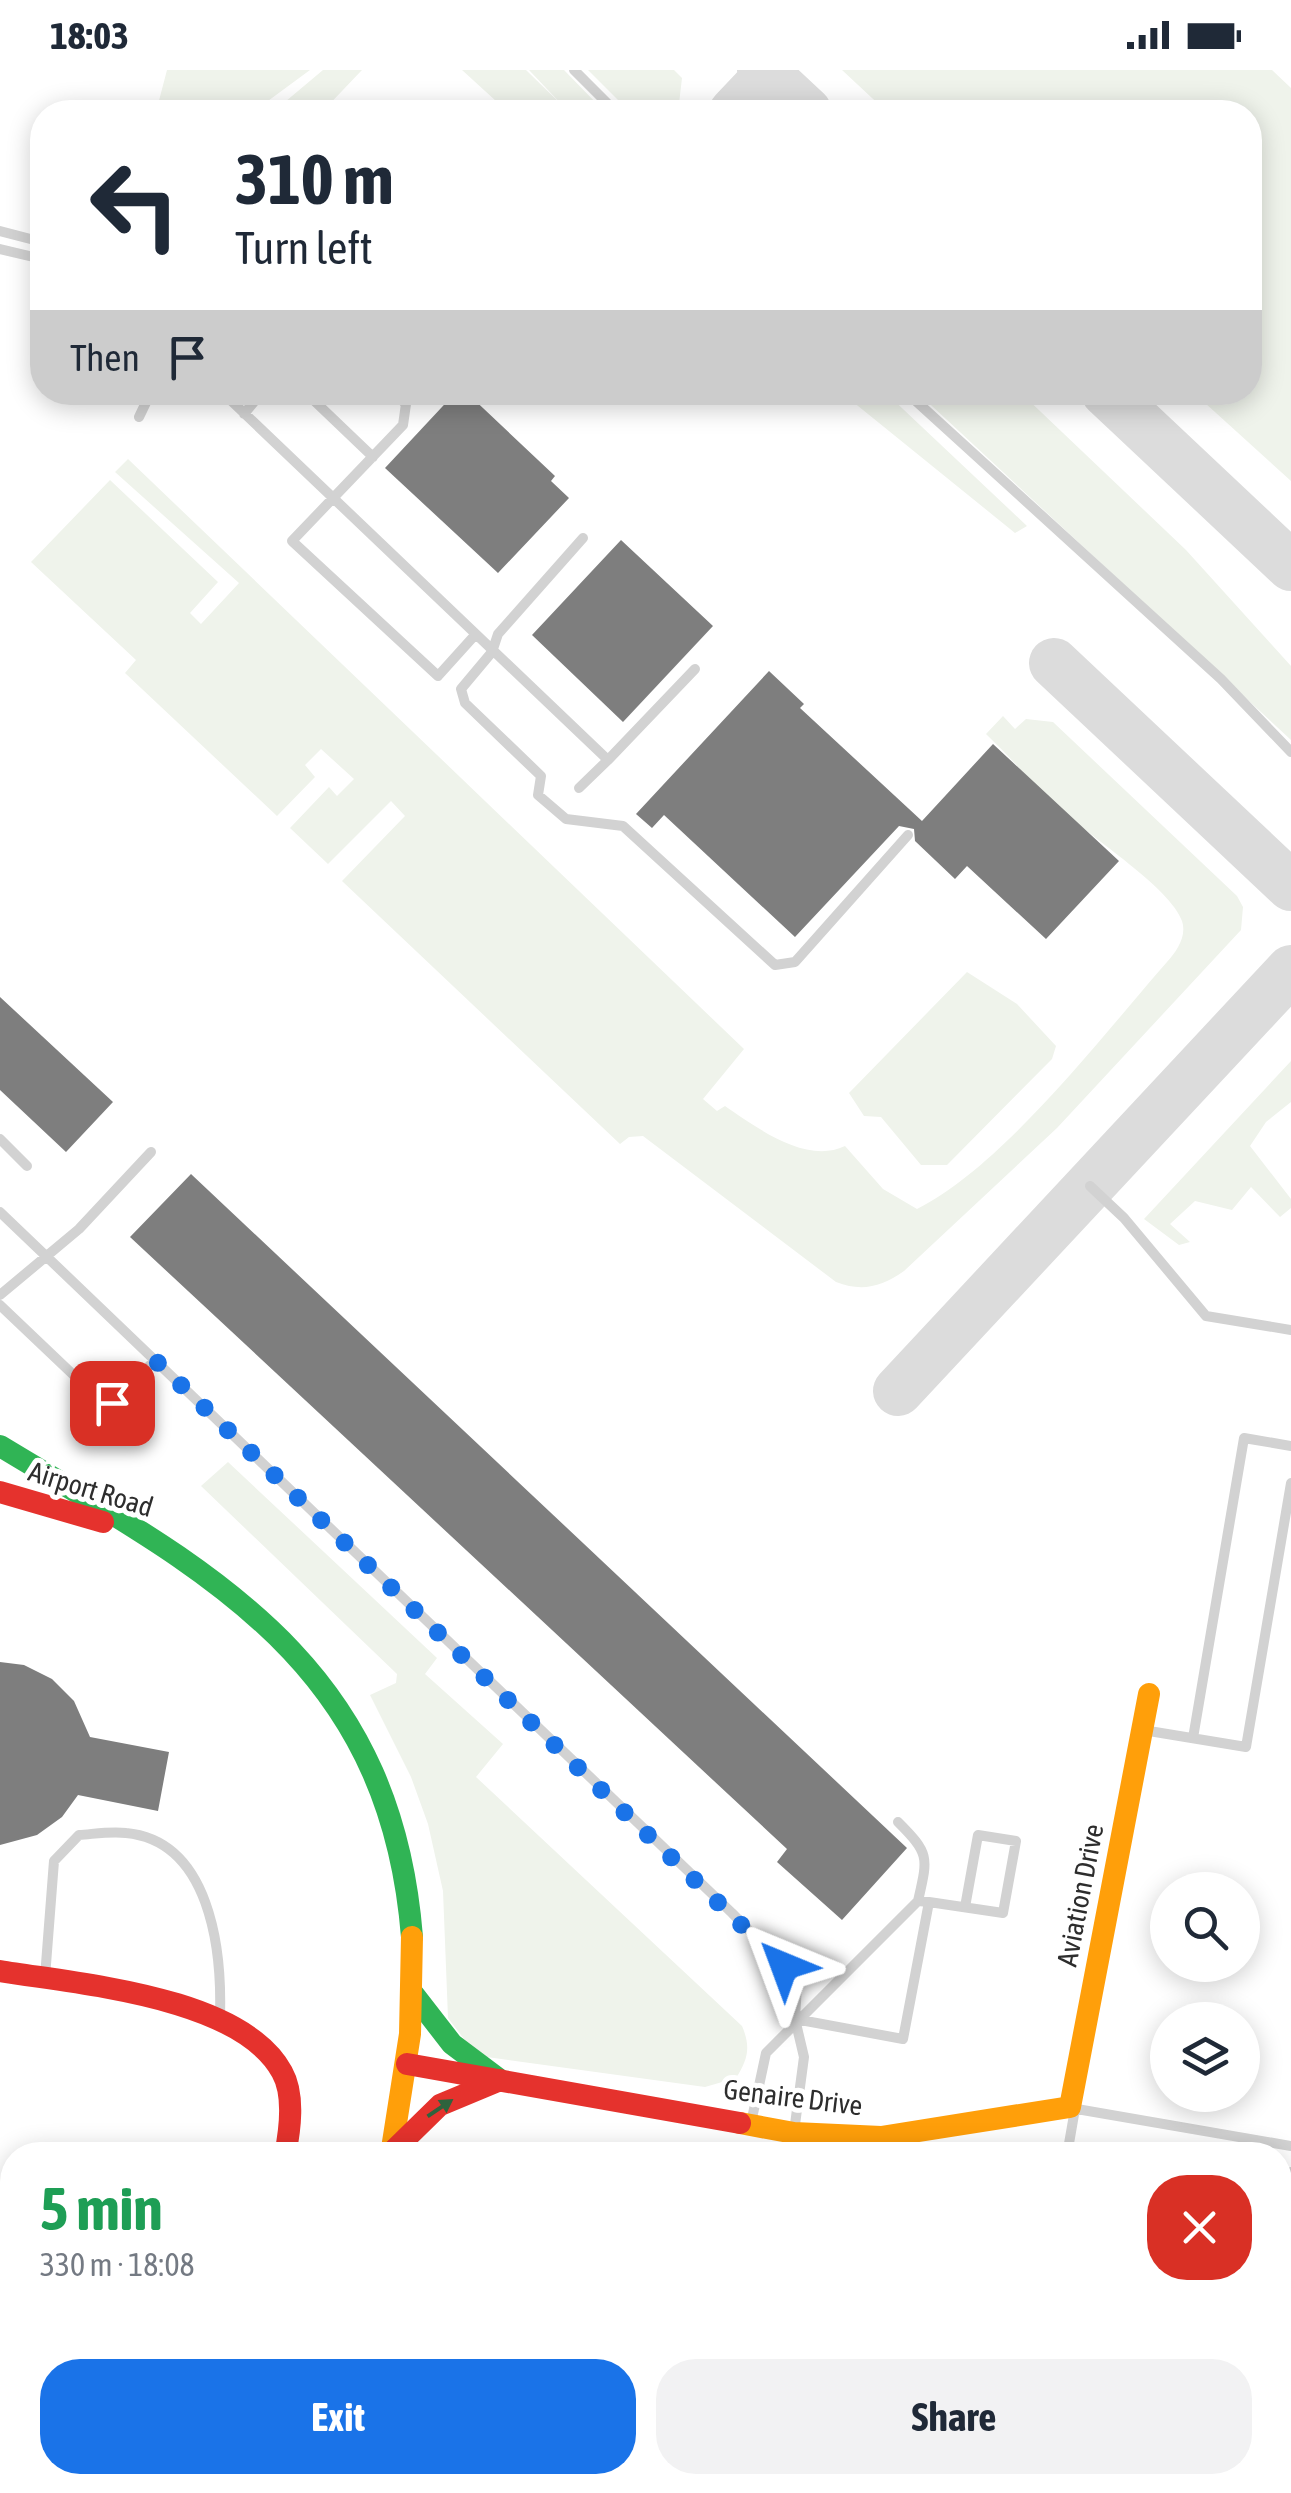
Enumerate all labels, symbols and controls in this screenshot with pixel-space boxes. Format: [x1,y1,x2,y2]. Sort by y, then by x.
text: 18:03 [50,14,129,57]
text: 310 m [235,139,394,219]
icon: left [70,140,200,270]
text: Turn left [235,222,373,274]
icon: arrive [160,330,215,385]
text: Then [70,336,140,379]
pin [70,1361,155,1446]
icon: arrive [85,1376,140,1431]
street label: Airport Road [25,1455,157,1523]
street label: Aviation Drive [1051,1821,1109,1969]
map controls [1150,1872,1260,2112]
button: search [1150,1872,1260,1982]
position arrow [732,1914,836,2018]
button: layers [1150,2002,1260,2112]
street label: Genaire Drive [722,2073,864,2121]
one-way arrow [426,2099,453,2117]
text: 5 min [40,2174,163,2243]
button: close [1147,2175,1252,2280]
text: 330 m · 18:08 [40,2246,195,2283]
button: Exit [40,2359,636,2474]
button: Share [656,2359,1252,2474]

